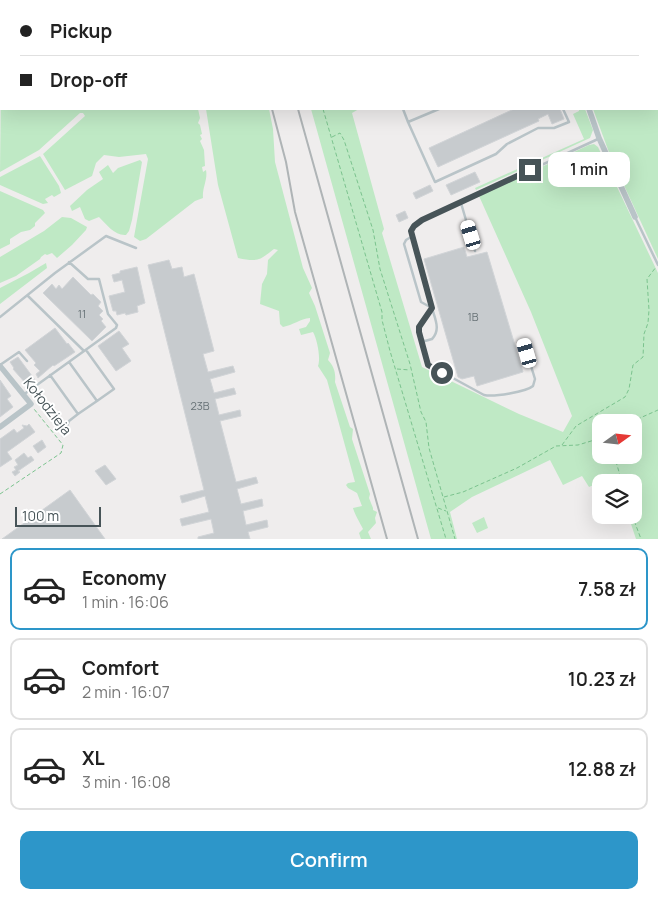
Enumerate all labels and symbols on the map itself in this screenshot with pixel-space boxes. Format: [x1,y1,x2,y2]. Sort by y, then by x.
callout: 1 min [548,152,630,188]
route end [519,159,541,181]
car [459,218,482,252]
house number: 11 [78,306,86,321]
house number: 1B [467,309,479,324]
car [515,337,538,369]
route start [431,362,453,384]
street label: Kołodzieja [20,373,76,439]
house number: 23B [190,398,210,413]
north arrow [592,414,642,464]
scale bar [15,504,101,527]

